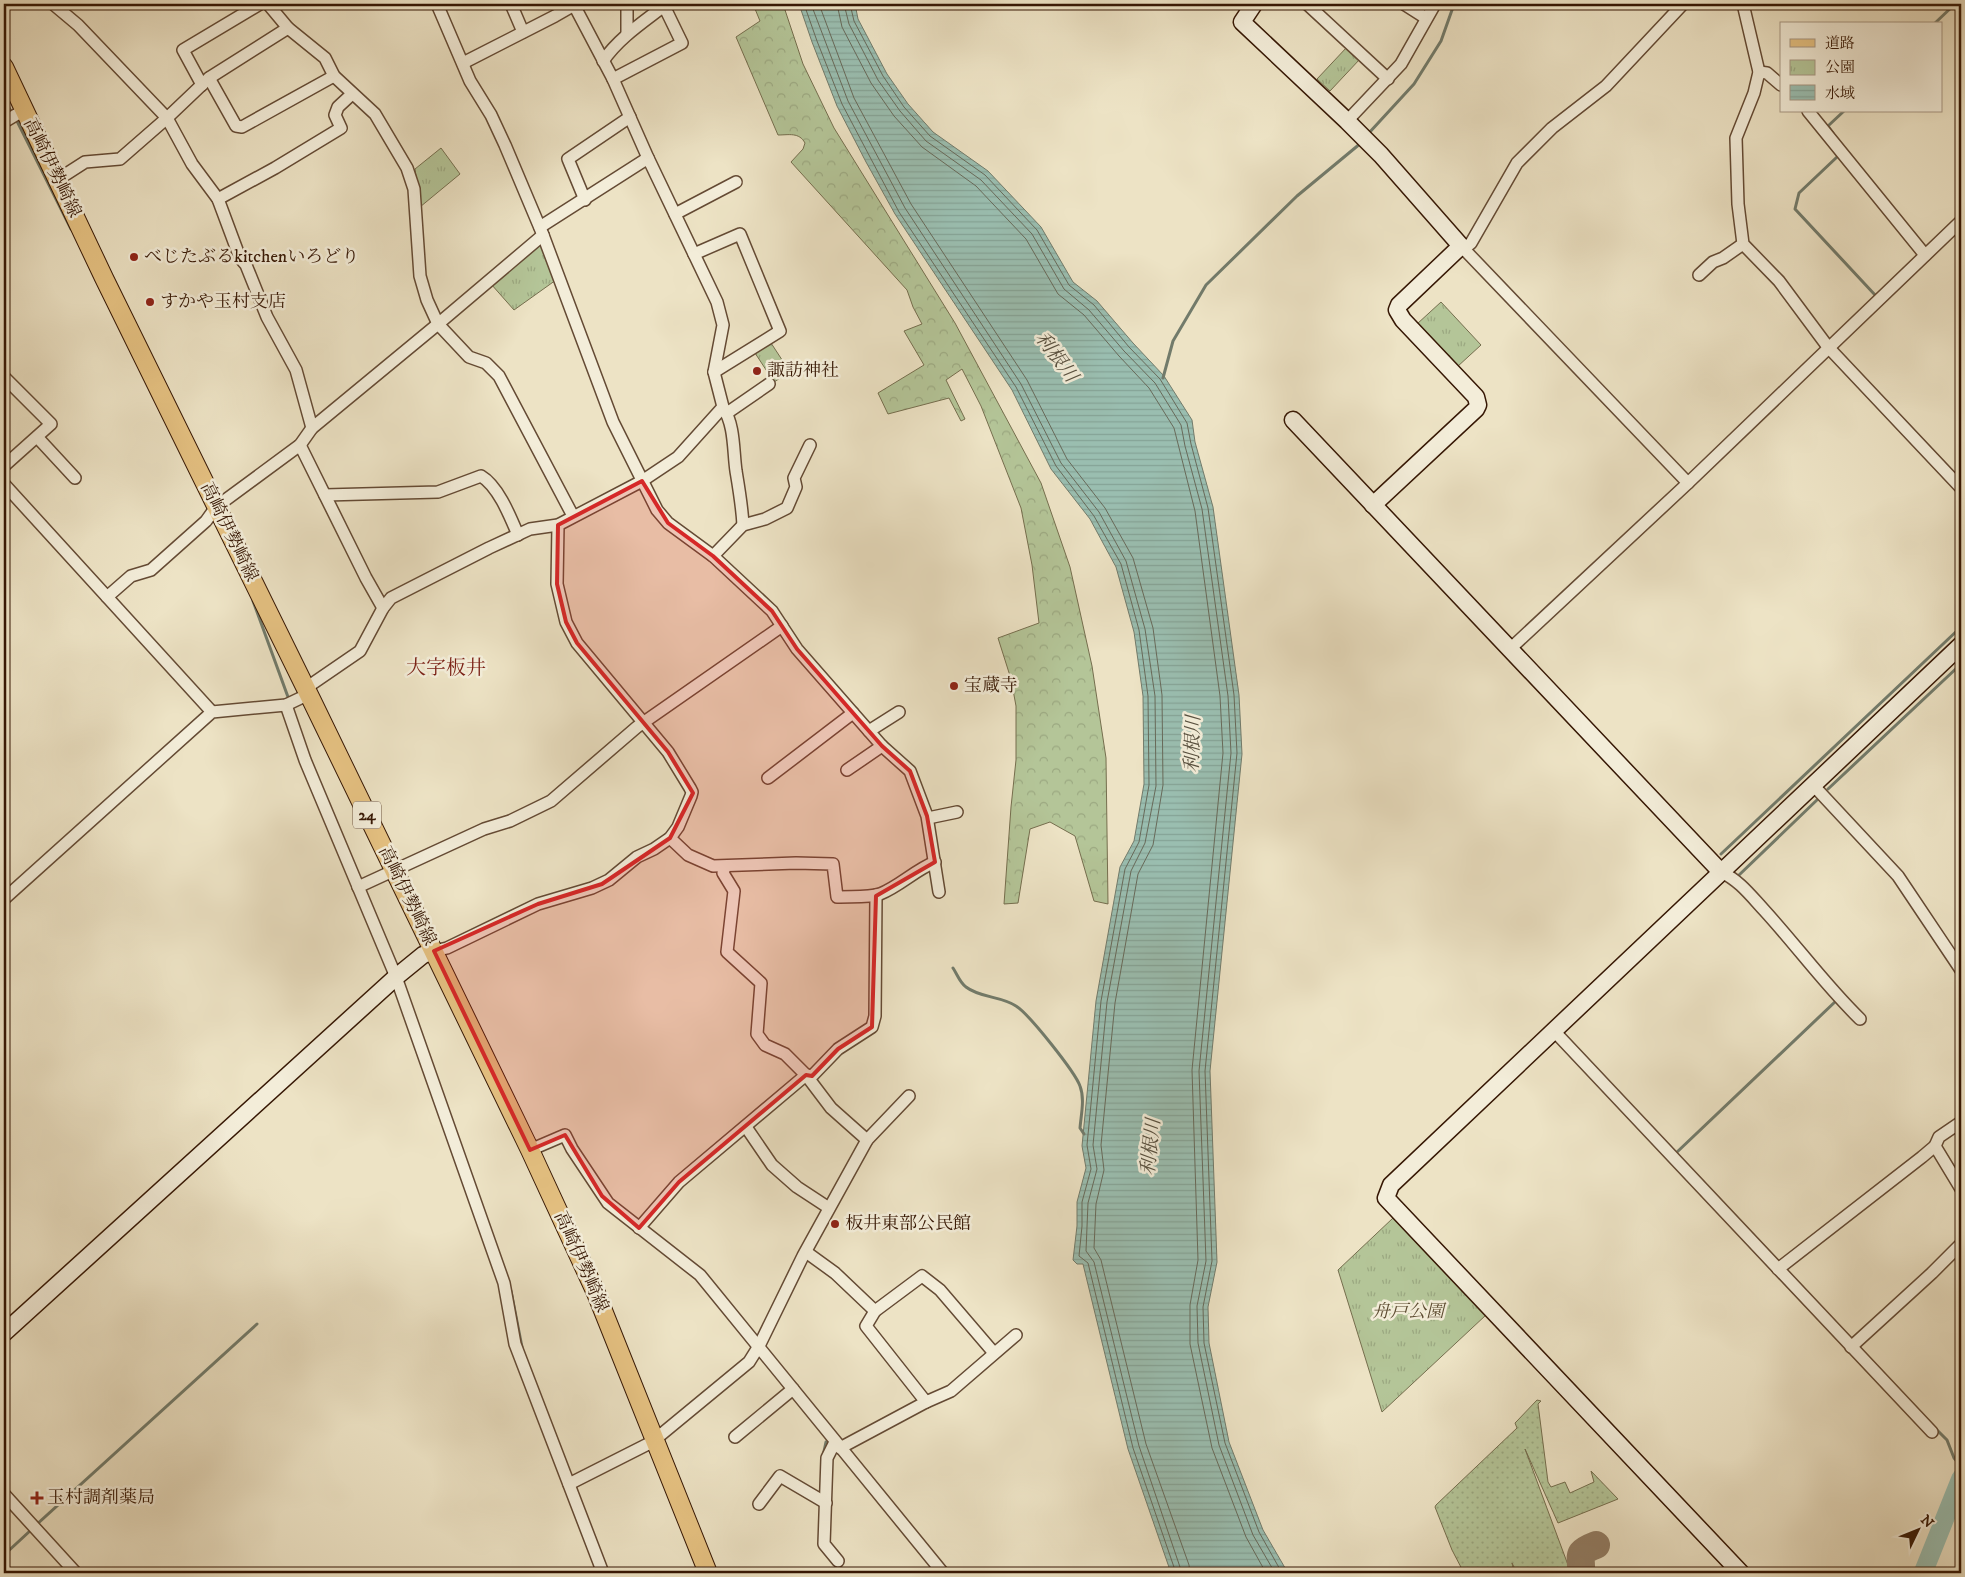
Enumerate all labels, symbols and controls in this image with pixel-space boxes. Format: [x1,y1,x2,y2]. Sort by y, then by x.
legend [1780,22,1942,112]
text: 道路 [1825,34,1855,53]
text: 公園 [1825,58,1855,77]
text: 水域 [1825,84,1855,103]
street label: 高崎伊勢崎線 [18,115,86,221]
place label: べじたぶるkitchenいろどり [144,246,359,268]
marker: べじたぶるkitchenいろどり [128,251,140,263]
place label: すかや玉村支店 [160,291,286,313]
marker: すかや玉村支店 [144,296,156,308]
water label: 利根川 [1030,327,1084,388]
place label: 諏訪神社 [767,360,839,382]
marker: 諏訪神社 [751,365,763,377]
street label: 高崎伊勢崎線 [195,479,263,585]
district label: 大字板井 [406,656,486,681]
place label: 宝蔵寺 [964,675,1018,697]
marker: 宝蔵寺 [948,680,960,692]
water label: 利根川 [1181,713,1206,773]
road number: 24 [353,802,381,828]
street label: 高崎伊勢崎線 [373,843,441,949]
water label: 利根川 [1137,1115,1166,1177]
street label: 高崎伊勢崎線 [549,1208,613,1316]
place label: 板井東部公民館 [845,1213,971,1235]
marker: 板井東部公民館 [829,1218,841,1230]
park label: 舟戸公園 [1372,1301,1447,1323]
place label: 玉村調剤薬局 [47,1487,155,1509]
marker: 玉村調剤薬局 [31,1492,43,1504]
north arrow [1892,1504,1942,1554]
text: N [1916,1511,1938,1533]

